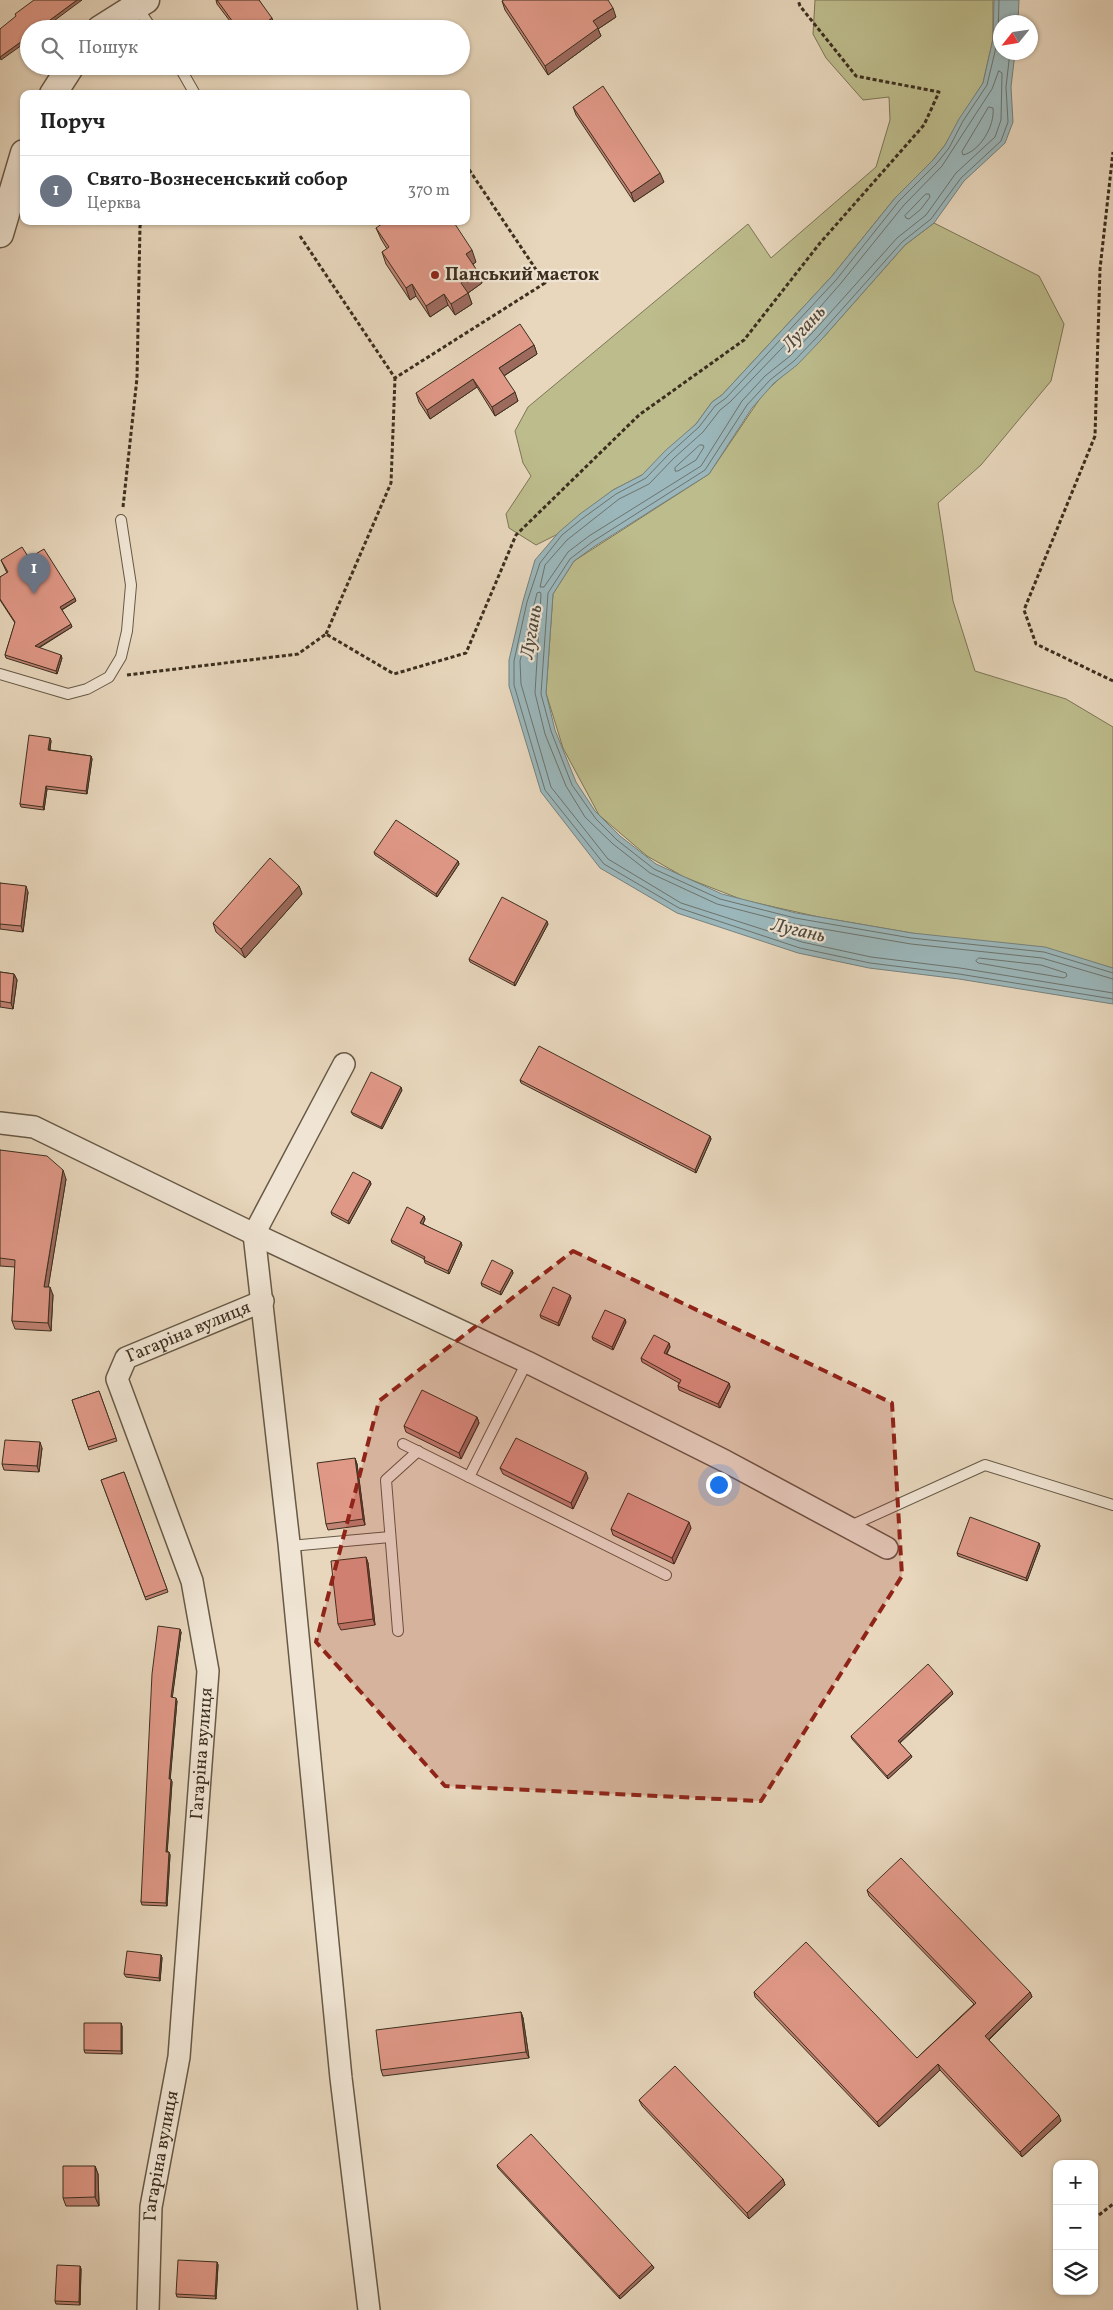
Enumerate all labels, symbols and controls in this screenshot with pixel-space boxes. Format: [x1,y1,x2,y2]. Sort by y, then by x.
north arrow [993,15,1038,60]
search box [20,20,470,75]
icon: search [38,34,66,62]
text: Пошук [78,35,138,61]
text: Поруч [40,108,105,137]
text: Свято-Вознесенський собор [87,167,348,193]
text: 1 [53,180,59,202]
text: 370 m [408,180,450,202]
text: Церква [87,193,141,215]
place label: Панський маєток [445,263,599,288]
marker: Панський маєток [429,269,441,281]
water label: Лугань [775,300,832,359]
pin: 1 [18,553,50,594]
water label: Лугань [514,603,550,662]
water label: Лугань [767,912,828,950]
street label: Гагаріна вулиця [122,1295,254,1369]
your location [706,1472,732,1498]
street label: Гагаріна вулиця [184,1686,219,1821]
street label: Гагаріна вулиця [138,2088,185,2222]
map controls [1053,2160,1098,2295]
button: + [1053,2160,1098,2205]
button: − [1053,2205,1098,2250]
button: layers [1053,2250,1098,2295]

